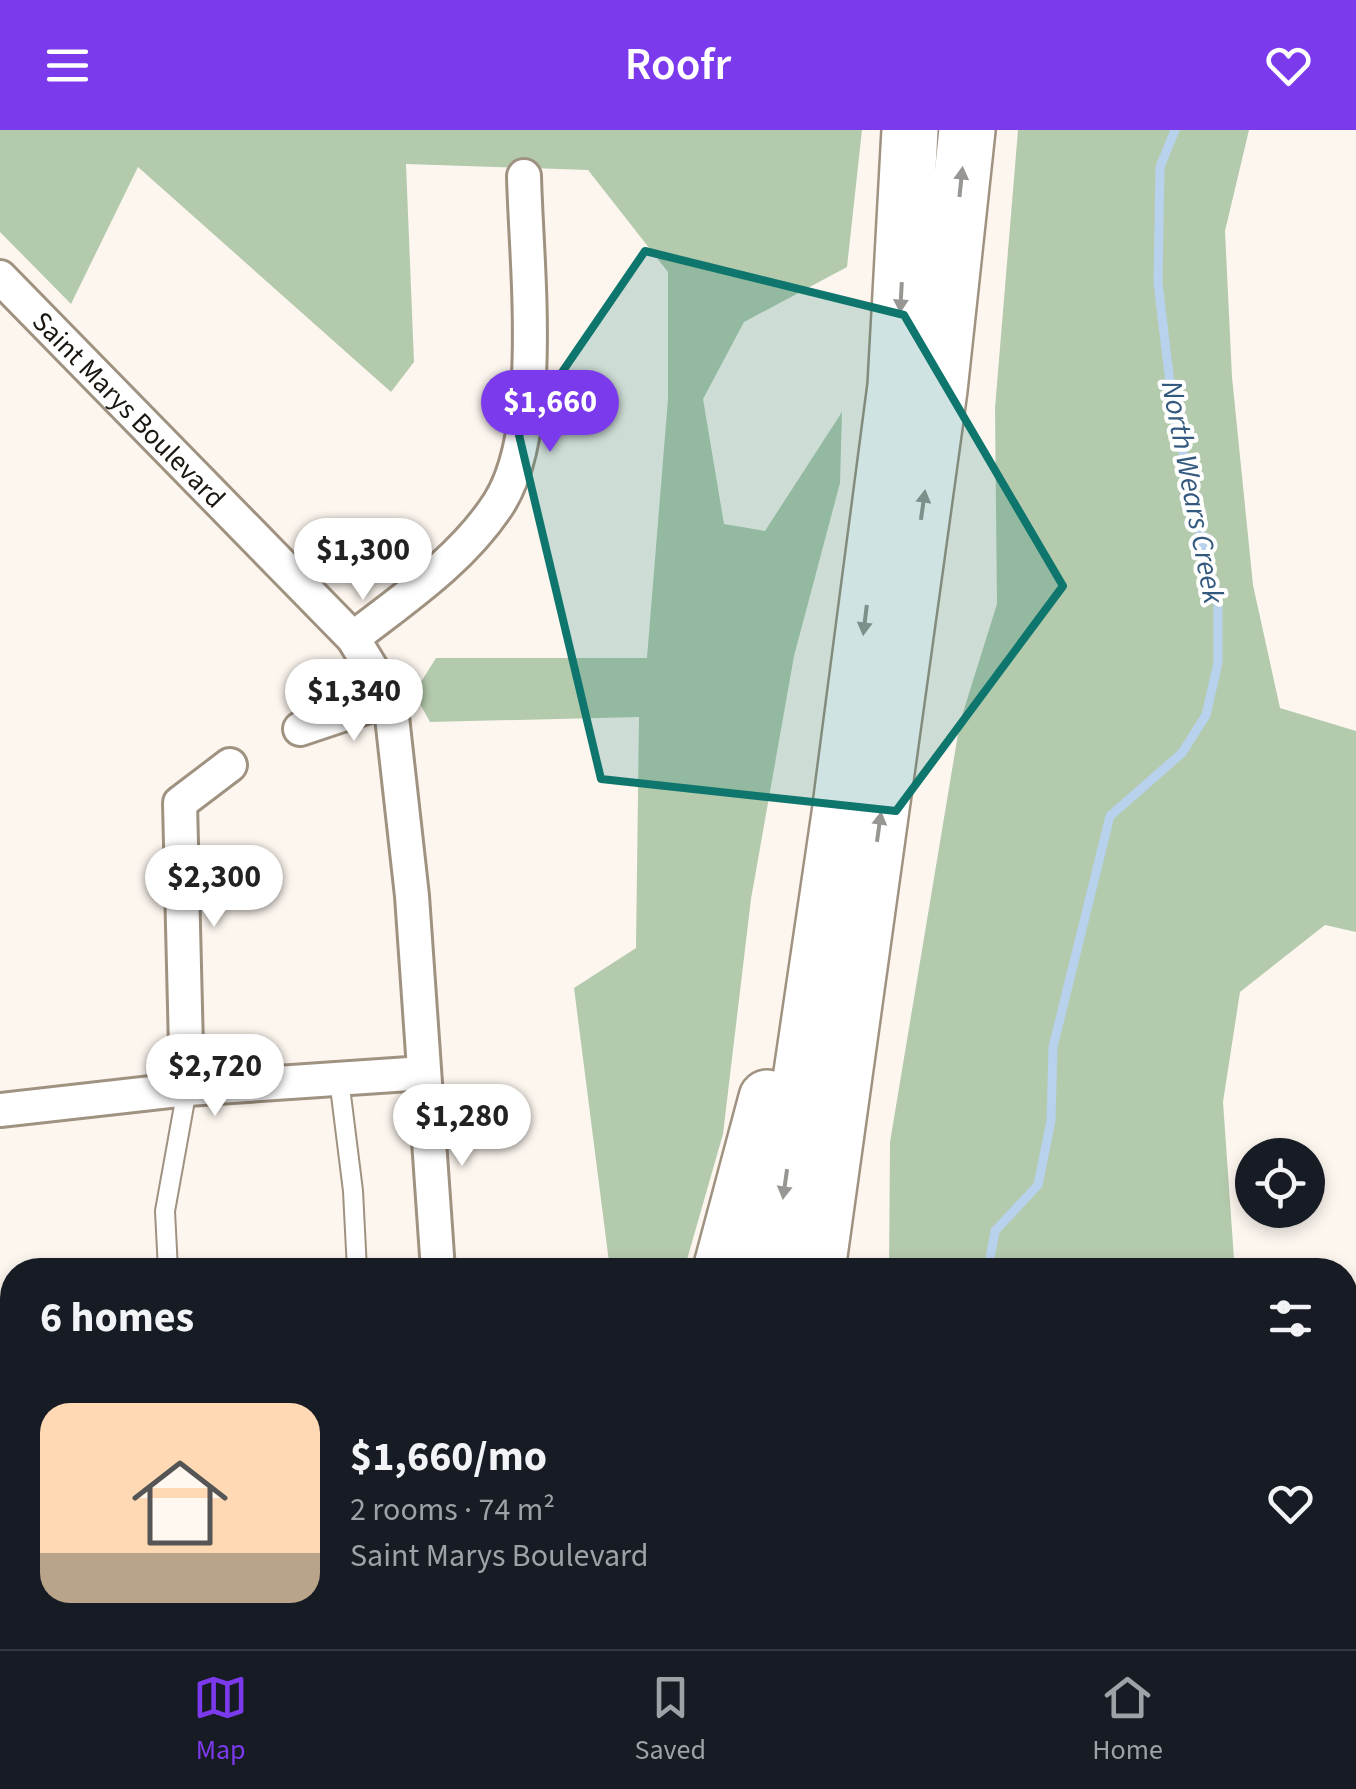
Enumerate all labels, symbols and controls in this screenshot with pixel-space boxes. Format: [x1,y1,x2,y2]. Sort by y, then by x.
text: Roofr [625,33,731,97]
icon: menu [40,38,95,93]
icon: heart [1261,38,1316,93]
one-way arrow [953,166,969,198]
one-way arrow [893,282,909,314]
street label: Saint Marys Boulevard [23,303,234,517]
pin: $1,660 [469,370,631,455]
water label: North Wears Creek [1150,377,1235,608]
text: $1,660 [503,379,597,425]
one-way arrow [916,489,932,520]
pin: $1,300 [282,518,444,603]
text: $1,300 [316,527,410,573]
one-way arrow [857,605,873,636]
pin: $1,340 [273,659,435,744]
text: $1,340 [307,668,401,714]
one-way arrow [871,810,887,842]
pin: $2,300 [133,845,295,930]
text: $2,300 [167,854,261,900]
pin: $2,720 [134,1034,296,1119]
text: $2,720 [168,1043,262,1089]
pin: $1,280 [381,1084,543,1169]
text: $1,280 [415,1093,509,1139]
map controls [1235,1138,1325,1228]
button: locate [1235,1138,1325,1228]
one-way arrow [777,1169,793,1201]
text: 6 homes [40,1288,194,1348]
icon: filters [1263,1291,1318,1346]
text: $1,660/mo [350,1427,547,1487]
icon: home [120,1443,240,1563]
icon: heart [1263,1476,1318,1531]
text: 2 rooms · 74 m² [350,1487,555,1533]
text: Saint Marys Boulevard [350,1533,649,1579]
tab: Map [193,1670,248,1770]
tab: Saved [634,1670,706,1770]
tab: Home [1092,1670,1163,1770]

